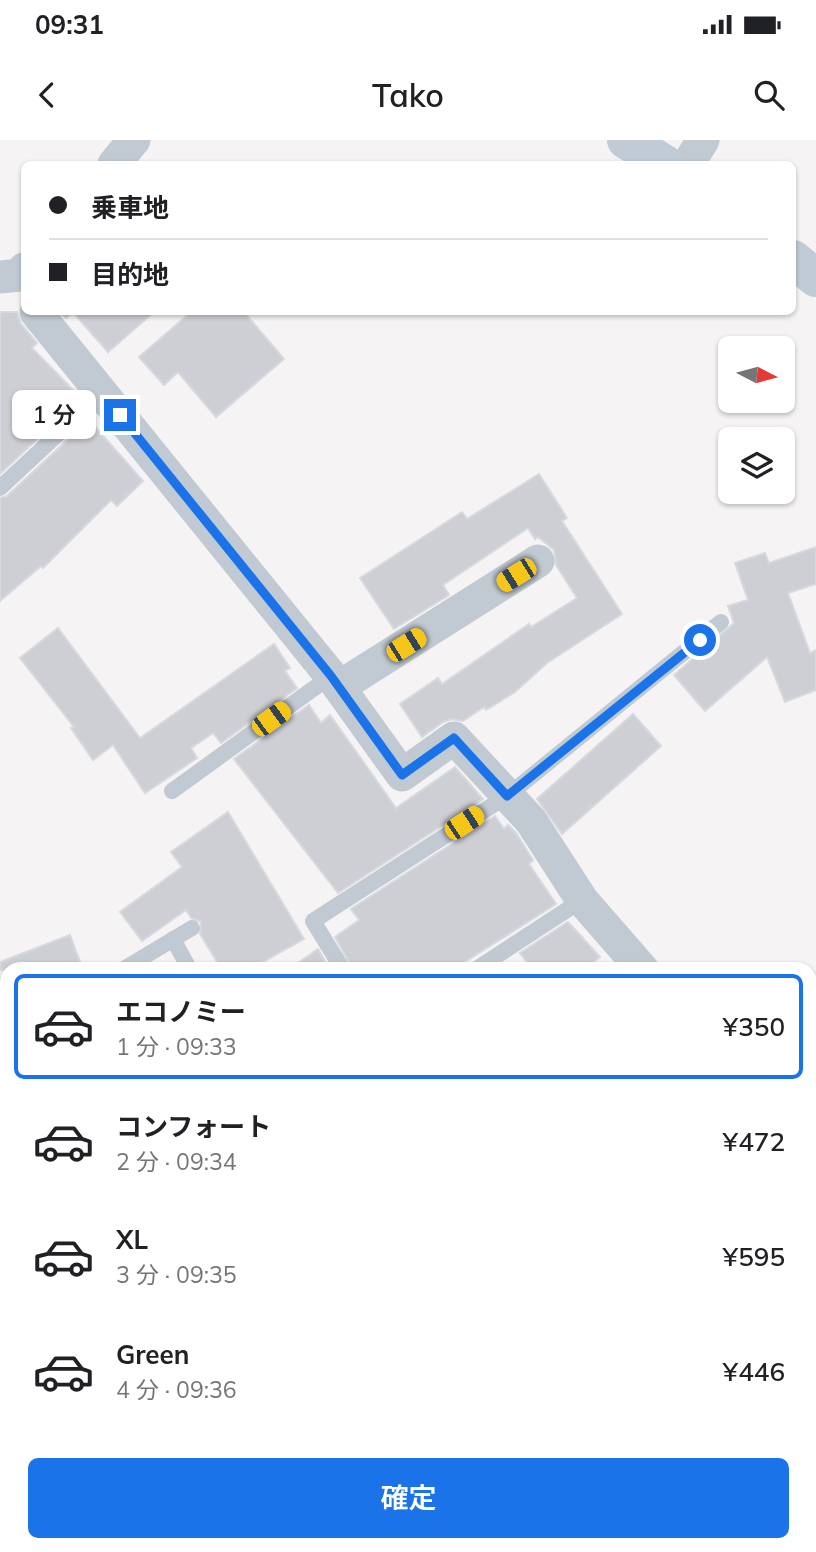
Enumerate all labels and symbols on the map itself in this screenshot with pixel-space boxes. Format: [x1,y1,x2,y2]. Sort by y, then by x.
north arrow [718,336,794,413]
callout: 1 分 [11,390,96,440]
route end [104,399,136,431]
car [493,555,540,595]
route start [684,624,716,656]
car [383,625,430,665]
car [248,698,295,740]
car [441,803,488,843]

